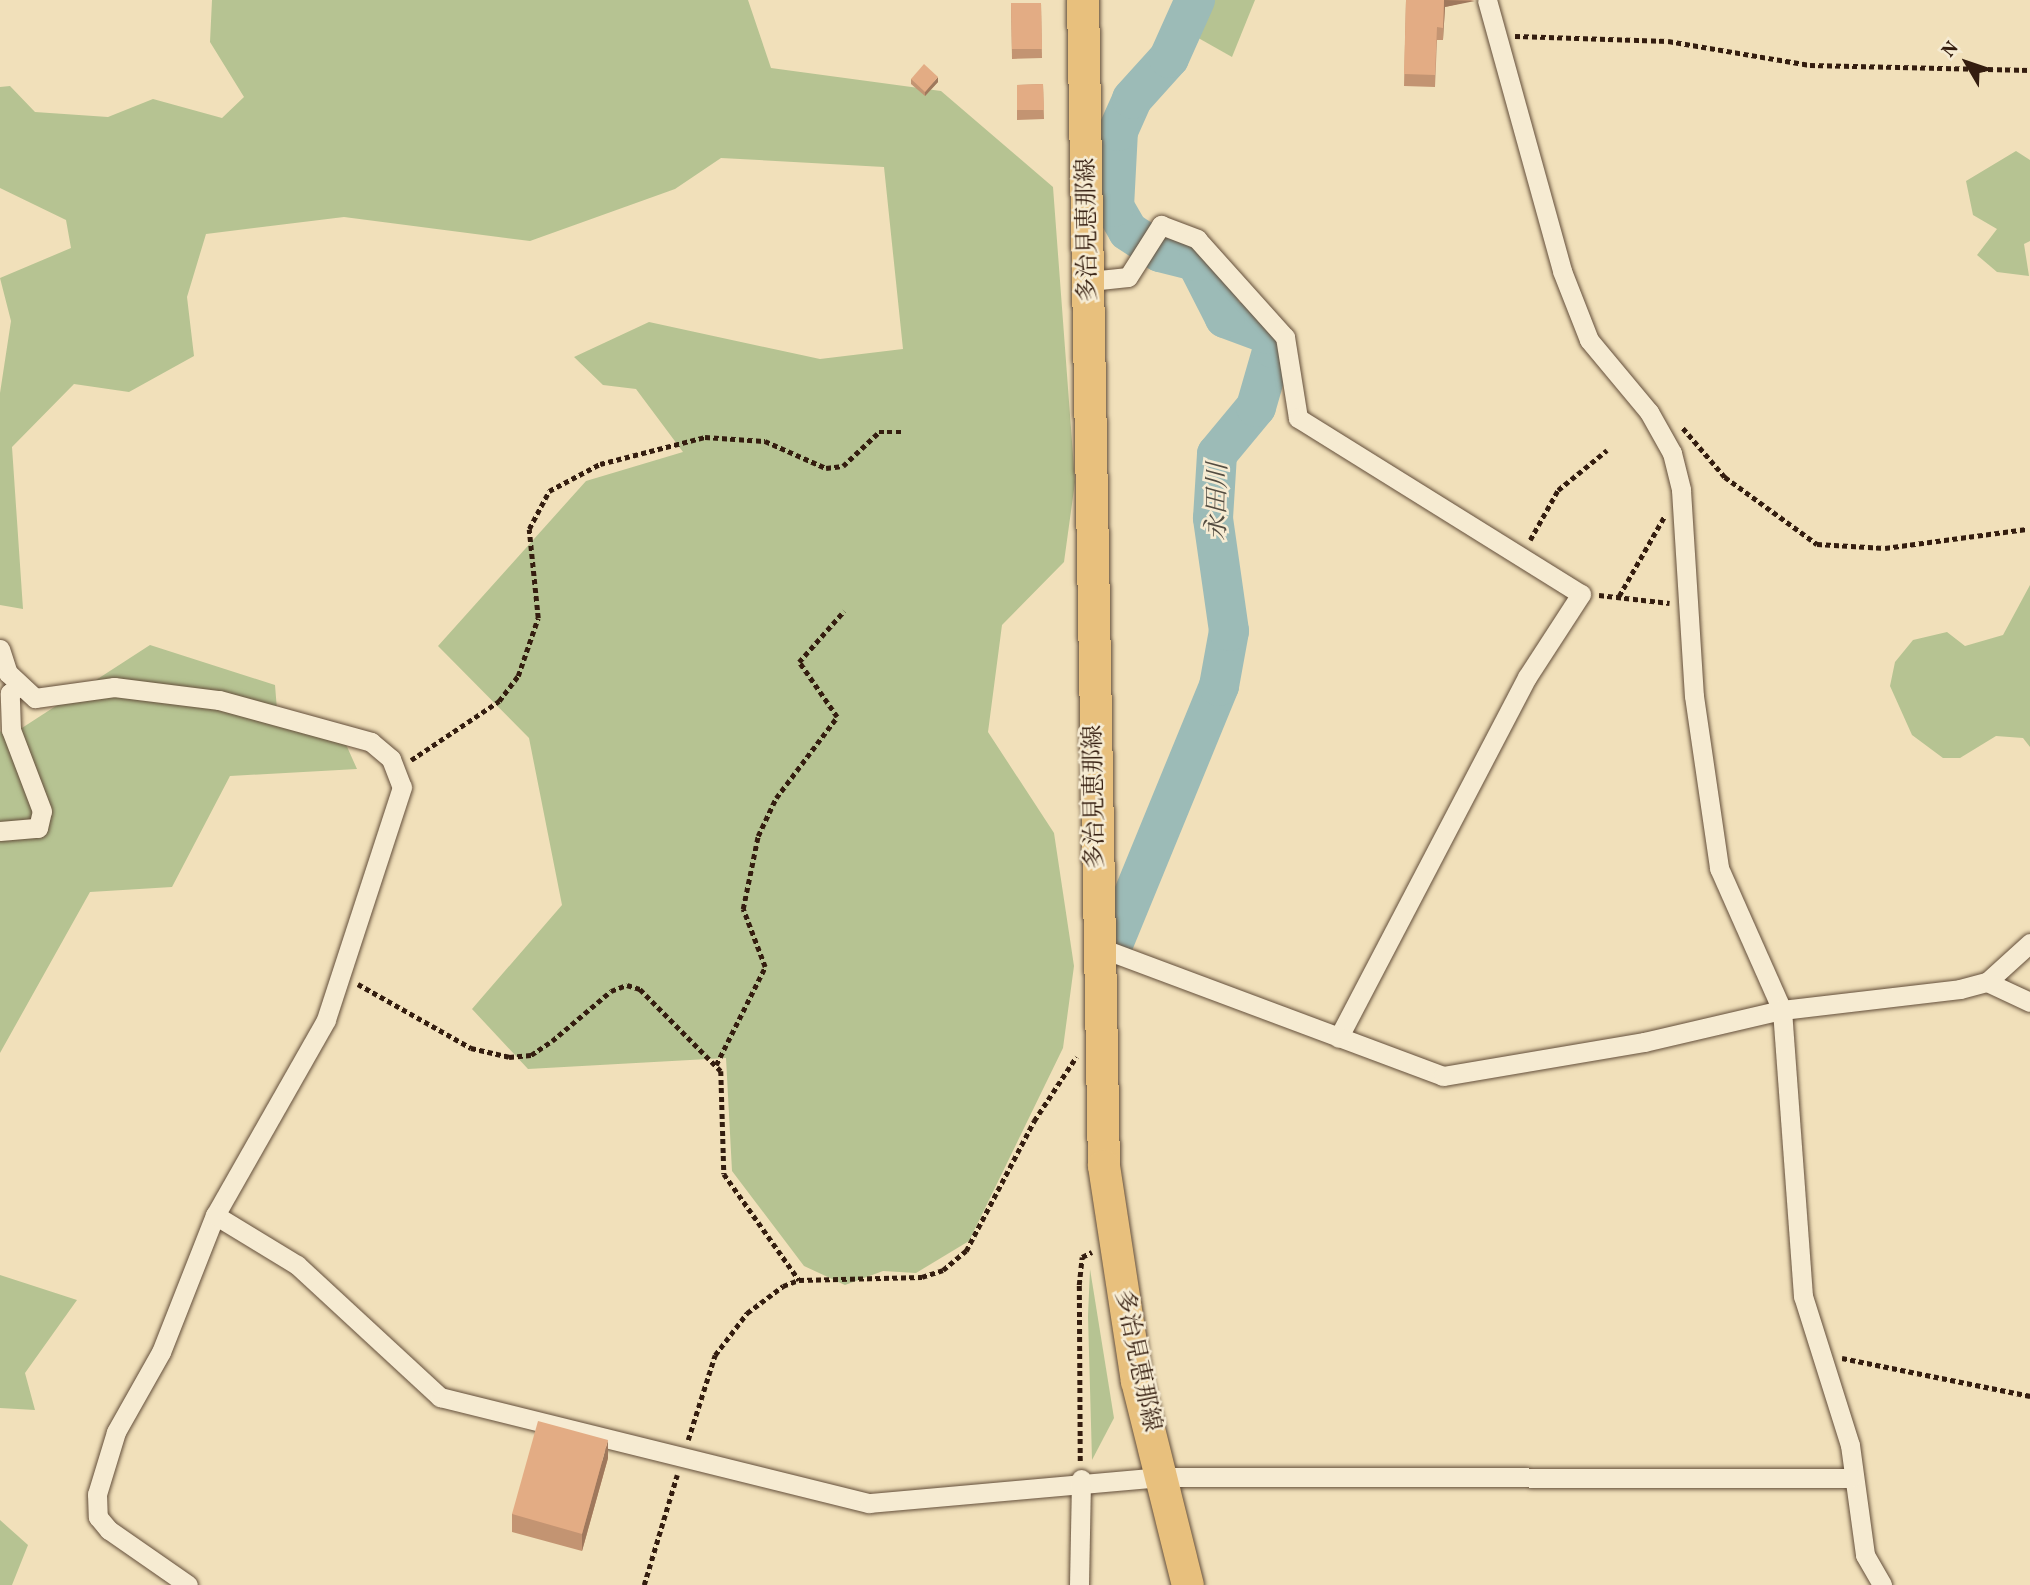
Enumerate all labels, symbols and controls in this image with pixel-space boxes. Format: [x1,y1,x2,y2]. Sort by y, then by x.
north arrow [1932,28,2002,98]
text: N [1936,36,1965,63]
street label: 多治見恵那線 [1073,158,1105,302]
water label: 永田川 [1203,463,1235,541]
street label: 多治見恵那線 [1080,725,1112,869]
street label: 多治見恵那線 [1107,1288,1165,1434]

